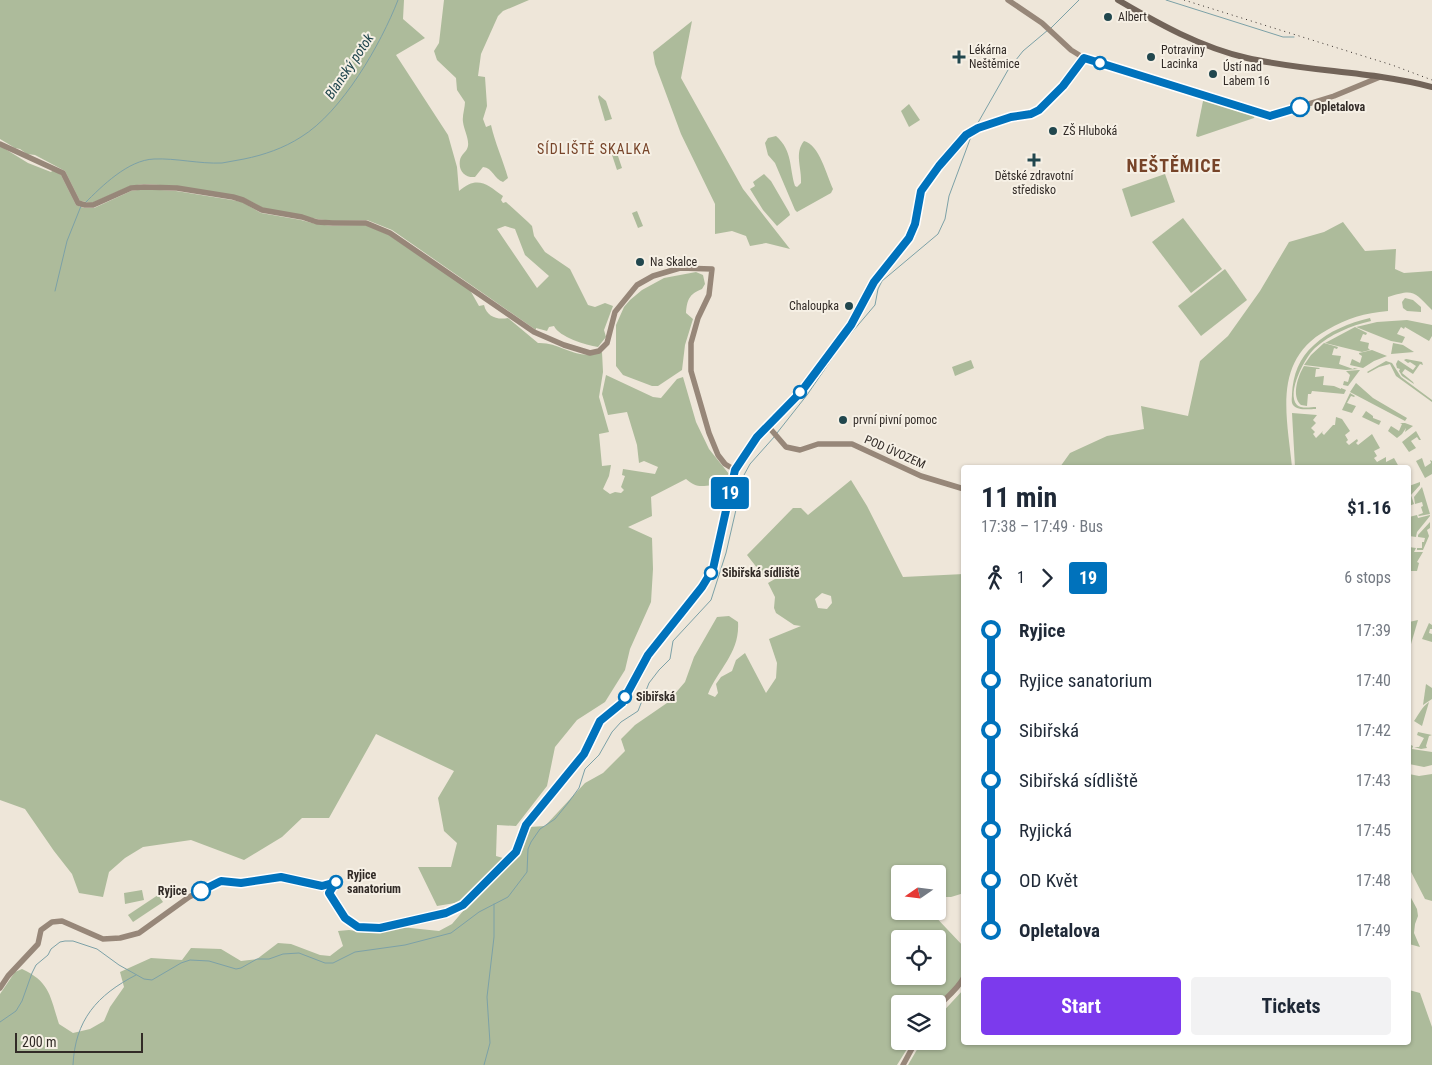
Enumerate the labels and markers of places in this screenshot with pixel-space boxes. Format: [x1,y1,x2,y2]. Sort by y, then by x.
place label: Albert [1118,10,1147,24]
marker: Albert [1102,11,1114,23]
place label: Lékárna Neštěmice [969,43,1020,71]
place label: Potraviny Lacinka [1161,43,1205,71]
marker: Lékárna Neštěmice [953,51,965,63]
marker: Potraviny Lacinka [1145,51,1157,63]
unlabelled marker [1093,56,1107,70]
place label: Ústí nad Labem 16 [1223,59,1270,88]
marker: Ústí nad Labem 16 [1207,68,1219,80]
marker: Opletalova [1290,97,1310,117]
place label: Opletalova [1314,100,1365,114]
place label: ZŠ Hluboká [1063,123,1118,138]
marker: ZŠ Hluboká [1047,125,1059,137]
marker: Dětské zdravotní středisko [1027,153,1041,167]
place label: Dětské zdravotní středisko [995,169,1074,197]
place label: Na Skalce [650,255,698,269]
marker: Na Skalce [634,256,646,268]
place label: Chaloupka [789,299,839,313]
marker: Chaloupka [843,300,855,312]
unlabelled marker [793,385,807,399]
place label: první pivní pomoc [853,413,937,427]
marker: první pivní pomoc [837,414,849,426]
marker: Sibiřská sídliště [704,566,718,580]
place label: Sibiřská sídliště [722,566,800,580]
marker: Sibiřská [618,690,632,704]
place label: Sibiřská [636,690,676,704]
place label: Ryjice sanatorium [347,868,401,896]
marker: Ryjice sanatorium [329,875,343,889]
marker: Ryjice [191,881,211,901]
place label: Ryjice [158,884,187,898]

